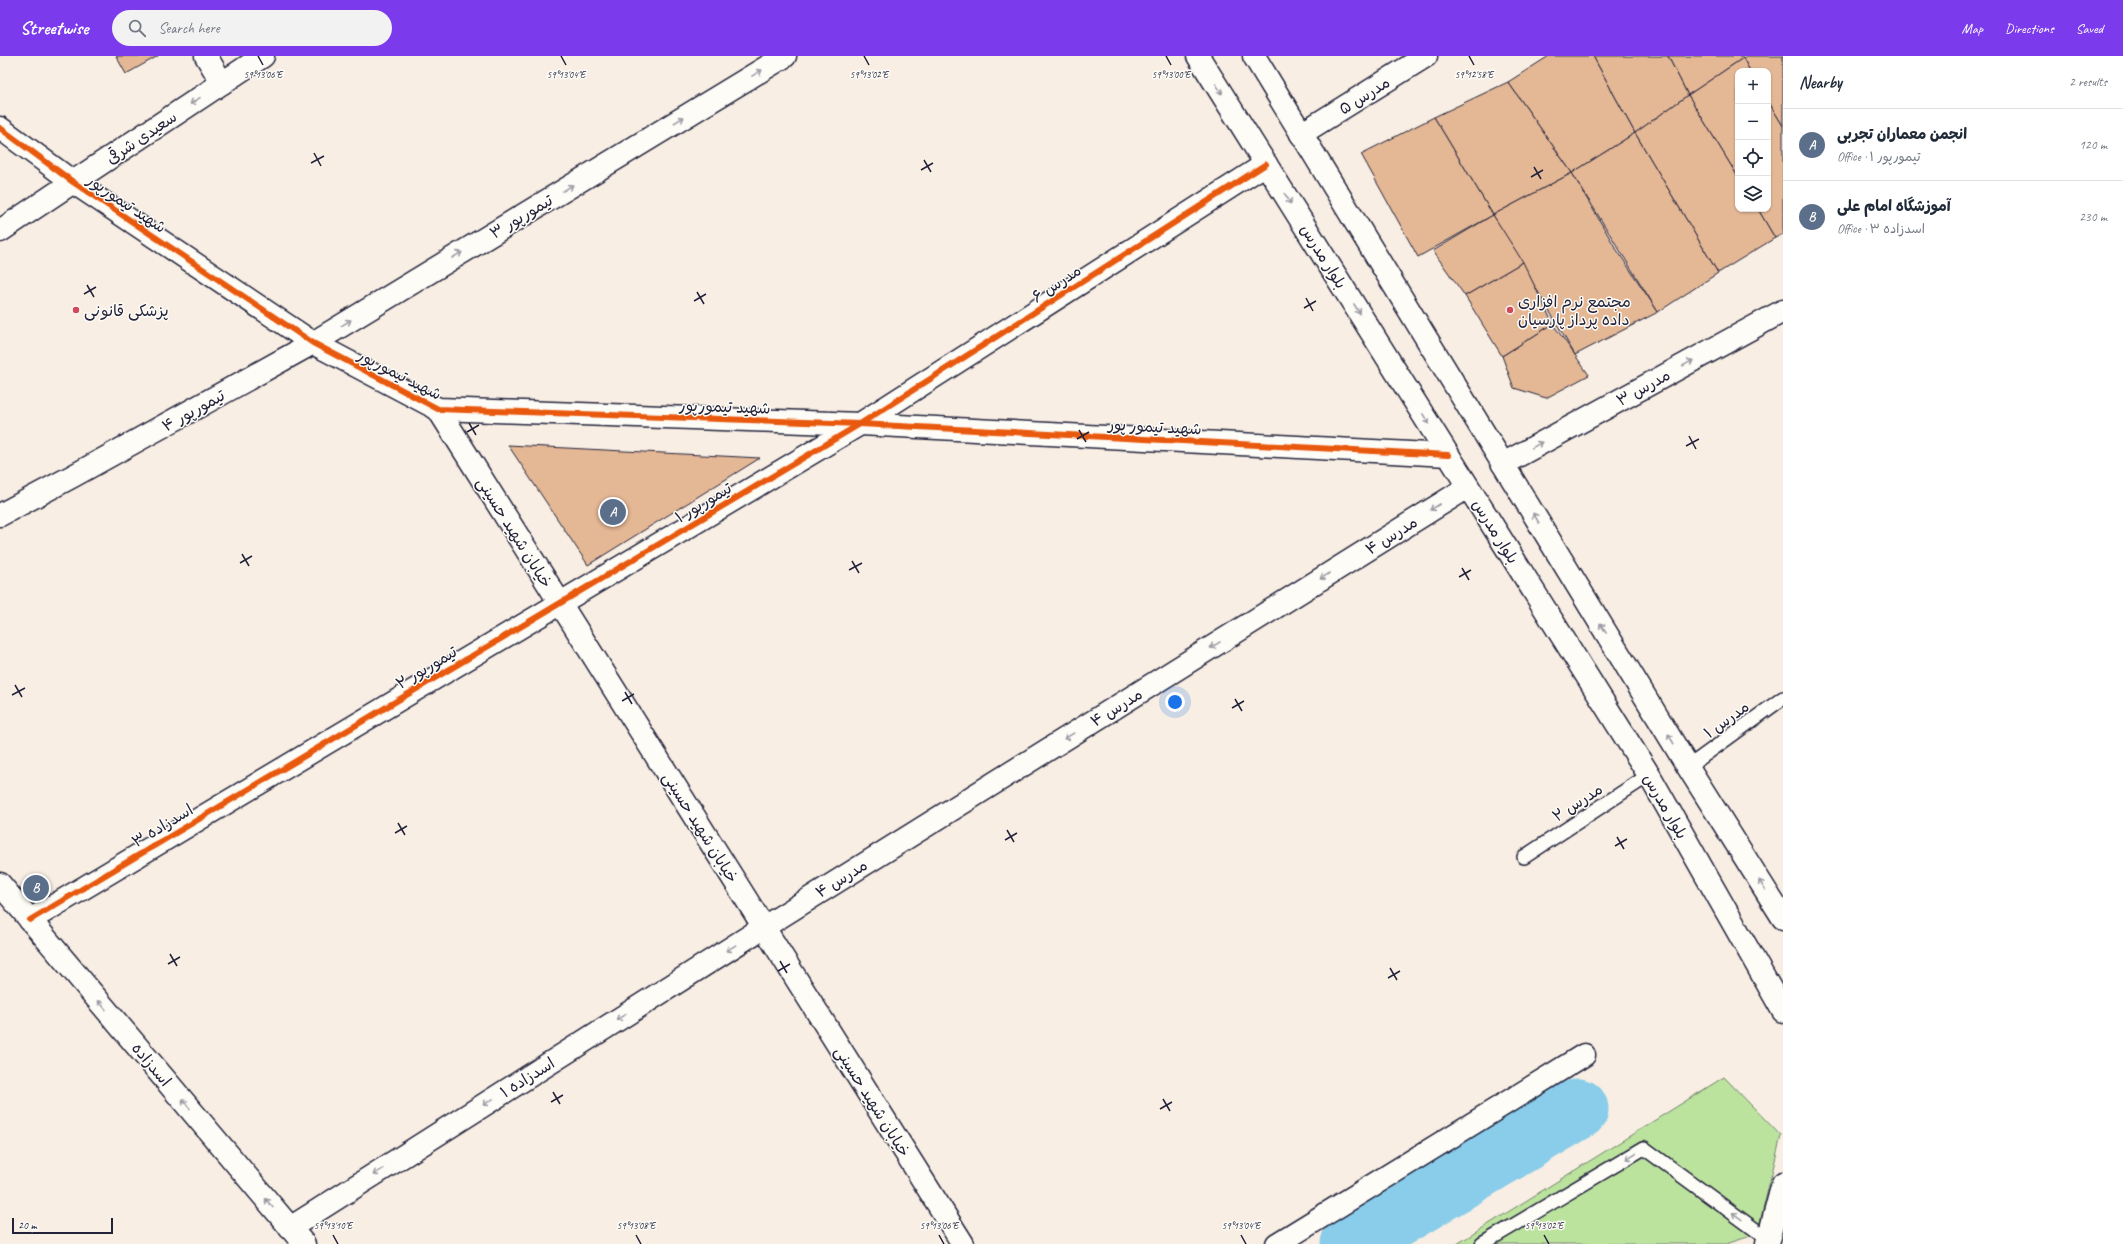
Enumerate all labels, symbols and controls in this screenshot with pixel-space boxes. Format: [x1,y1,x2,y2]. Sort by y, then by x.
search box [112,10,392,46]
text: Streetwise [20,16,88,40]
icon: search [126,17,148,39]
text: Search here [158,19,220,38]
text: Map [1962,20,1983,37]
text: Directions [2005,20,2054,37]
text: Saved [2076,20,2103,37]
text: 59°13'06"E [244,68,284,81]
text: 59°13'04"E [547,68,587,81]
text: 59°13'02"E [850,68,890,81]
text: 59°13'00"E [1152,68,1192,81]
text: 59°12'58"E [1455,68,1495,81]
map controls [1735,68,1771,212]
button: + [1735,68,1771,104]
one-way arrow [751,69,762,77]
street label: مدرس ۵ [1335,72,1394,119]
text: Nearby [1799,72,1842,93]
text: 2 results [2069,74,2107,90]
one-way arrow [1215,83,1223,95]
one-way arrow [190,97,201,105]
button: − [1735,104,1771,140]
street label: سعیدی شرقی [102,106,181,169]
one-way arrow [673,116,684,124]
text: انجمن معماران تجربی [1837,125,1967,144]
text: A [1809,137,1815,153]
text: 120 m [2079,137,2107,153]
button: locate [1735,140,1771,176]
text: Office · تیمورپور ۱ [1837,149,1921,165]
street label: شهید تیمورپور [82,169,170,238]
button: layers [1735,176,1771,212]
one-way arrow [562,183,574,191]
street label: تیمورپور ۳ [486,190,557,243]
one-way arrow [1284,193,1292,205]
text: آموزشگاه امام علی [1837,197,1951,216]
text: B [1809,209,1815,225]
text: 230 m [2079,209,2107,225]
street label: بلوار مدرس [1295,221,1351,293]
text: Office · اسدزاده ۳ [1837,221,1925,237]
one-way arrow [451,251,463,259]
street label: مدرس ۶ [1028,260,1085,307]
place label: مجتمع نرم افزاری داده پرداز پارسیان [1518,292,1631,330]
place label: پزشکی قانونی [84,301,169,321]
one-way arrow [1353,303,1361,314]
marker: پزشکی قانونی [71,305,81,315]
marker: مجتمع نرم افزاری داده پرداز پارسیان [1505,305,1515,315]
one-way arrow [340,318,352,326]
street label: شهید تیمورپور [353,345,445,405]
one-way arrow [1682,358,1694,366]
street label: مدرس ۳ [1613,365,1674,411]
street label: تیمورپور ۴ [158,385,229,436]
street label: شهید تیمورپور [678,395,771,419]
one-way arrow [1422,413,1430,424]
street label: شهید تیمور پور [1106,414,1202,439]
one-way arrow [1531,441,1543,449]
street label: خیابان شهید حسینی [472,473,556,592]
street label: تیمورپور ۱ [671,478,736,528]
street label: بلوار مدرس [1467,496,1523,568]
pin: A [600,497,626,527]
one-way arrow [1429,504,1441,512]
street label: مدرس ۴ [1362,512,1421,560]
one-way arrow [1531,512,1539,524]
one-way arrow [1319,573,1331,581]
one-way arrow [1599,622,1607,634]
one-way arrow [1210,641,1221,649]
street label: تیمورپور ۲ [392,642,461,694]
street label: مدرس ۴ [1087,684,1146,732]
your location [1165,692,1185,712]
street label: مدرس ۱ [1700,697,1753,743]
one-way arrow [1064,732,1075,740]
one-way arrow [1667,733,1675,745]
street label: خیابان شهید حسینی [658,768,742,887]
street label: بلوار مدرس [1638,770,1692,843]
street label: مدرس ۲ [1549,779,1607,827]
street label: اسدزاده ۳ [128,800,197,852]
street label: مدرس ۴ [812,855,871,903]
pin: B [23,873,49,903]
one-way arrow [1758,879,1766,891]
one-way arrow [725,944,737,952]
one-way arrow [97,999,106,1010]
one-way arrow [615,1014,627,1022]
street label: اسدزاده [127,1039,175,1091]
street label: خیابان شهید حسینی [830,1042,914,1161]
street label: اسدزاده ۱ [496,1053,559,1102]
one-way arrow [483,1098,494,1106]
one-way arrow [181,1099,190,1109]
one-way arrow [1625,1152,1637,1160]
one-way arrow [373,1168,384,1176]
one-way arrow [265,1198,274,1209]
one-way arrow [1731,1212,1742,1220]
scale bar [12,1216,113,1235]
text: 20 m [18,1218,37,1232]
text: 59°13'10"E [314,1219,354,1232]
text: 59°13'08"E [617,1219,657,1232]
text: 59°13'06"E [920,1219,960,1232]
text: 59°13'04"E [1222,1219,1262,1232]
text: 59°13'02"E [1525,1219,1565,1232]

